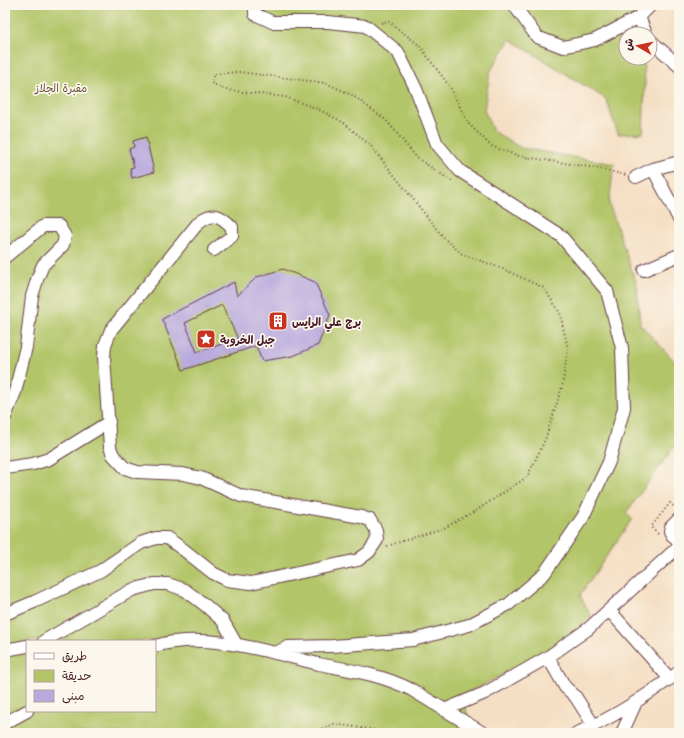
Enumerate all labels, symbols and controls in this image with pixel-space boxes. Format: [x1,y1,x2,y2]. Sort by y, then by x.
north arrow [618,26,658,66]
text: ش [618,37,637,52]
park label: مقبرة الجلاز [34,79,87,96]
building icon: برج علي الرايس [267,310,289,332]
place label: برج علي الرايس [292,313,361,332]
place icon: جبل الخروبة [195,328,217,350]
place label: جبل الخروبة [220,331,275,348]
legend [26,640,156,712]
text: طريق [62,646,87,664]
text: حديقة [62,666,91,684]
text: مبنى [62,686,85,704]

